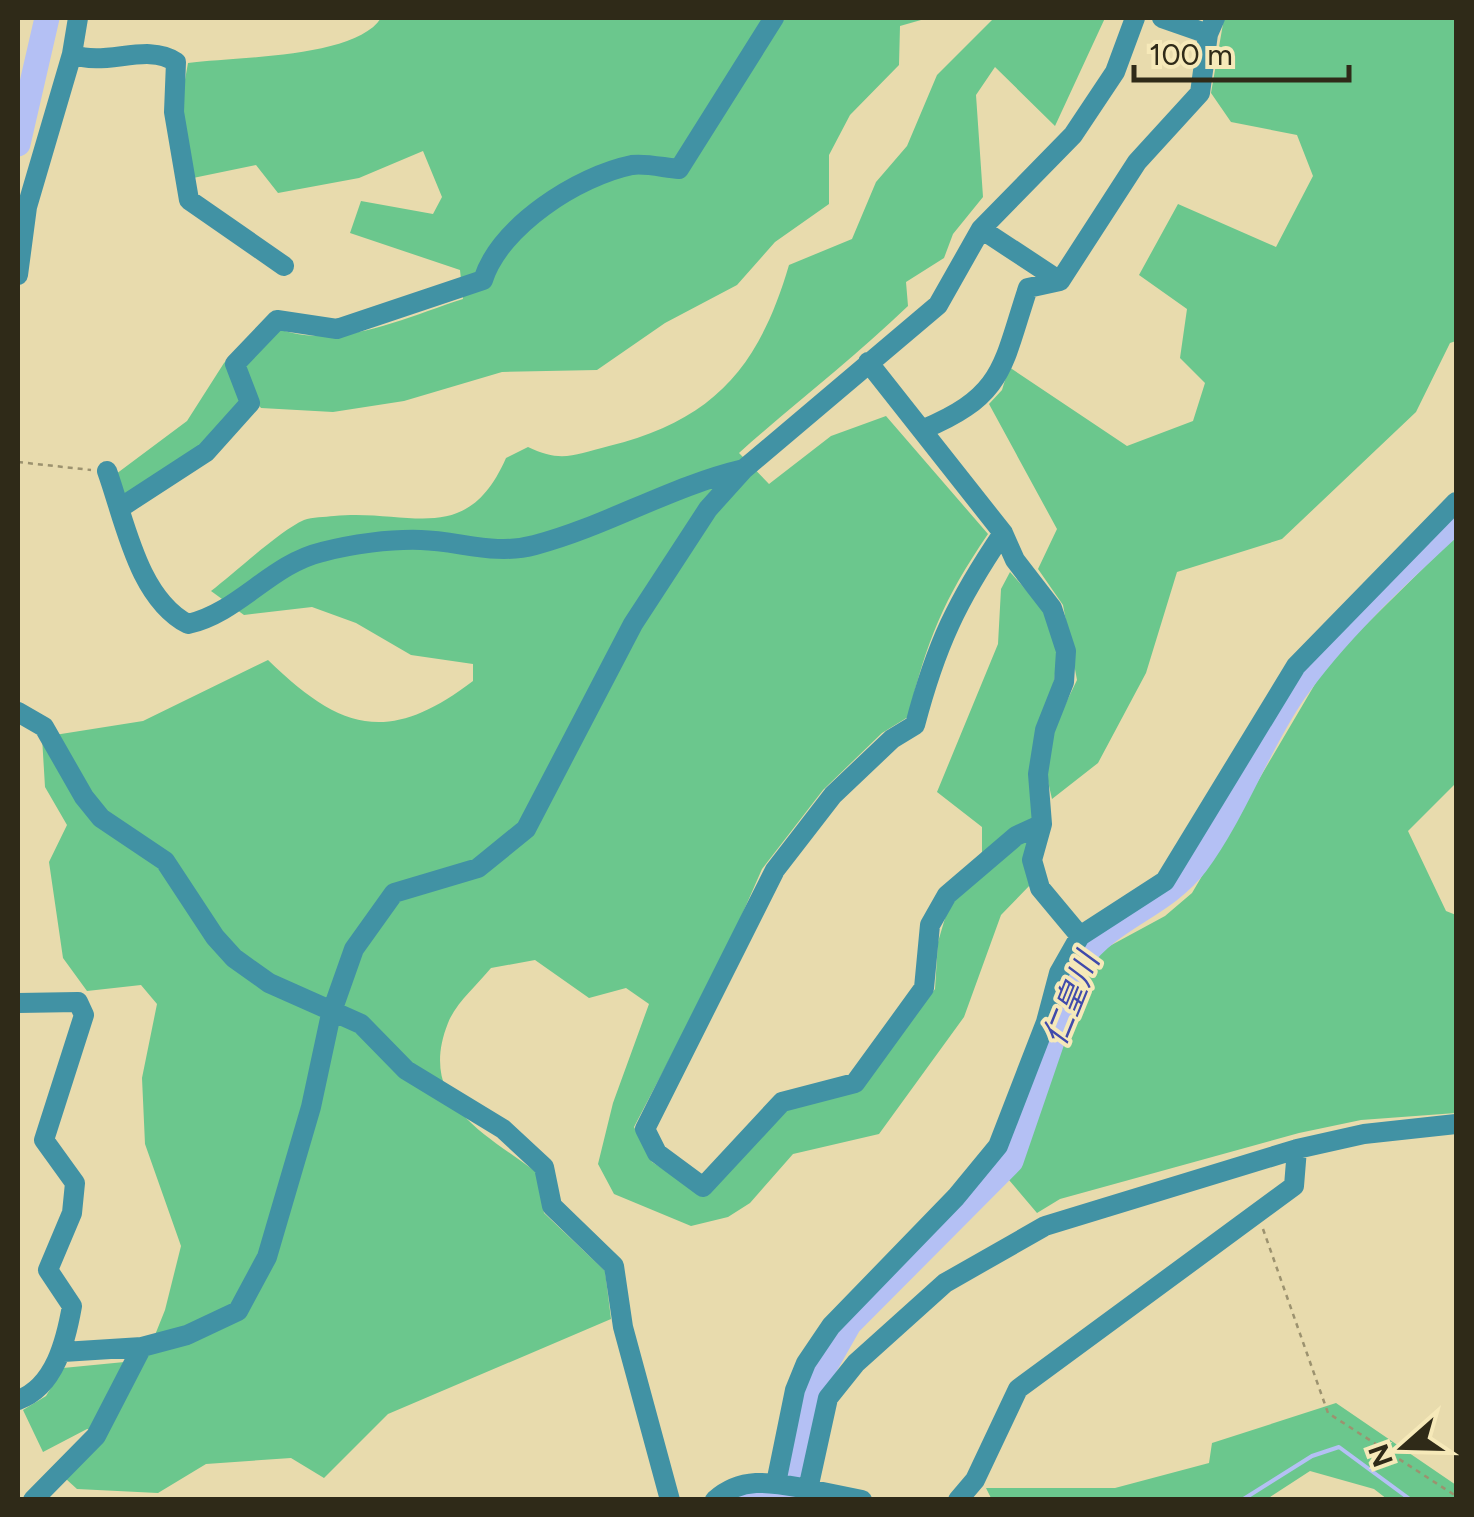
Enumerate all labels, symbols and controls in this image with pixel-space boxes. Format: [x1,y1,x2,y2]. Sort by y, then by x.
scale bar [1134,20,1349,82]
text: 100 m [1149,36,1233,73]
water label: 仁皇川 [1035,945,1108,1051]
north arrow [1354,1397,1454,1497]
text: N [1361,1440,1400,1472]

